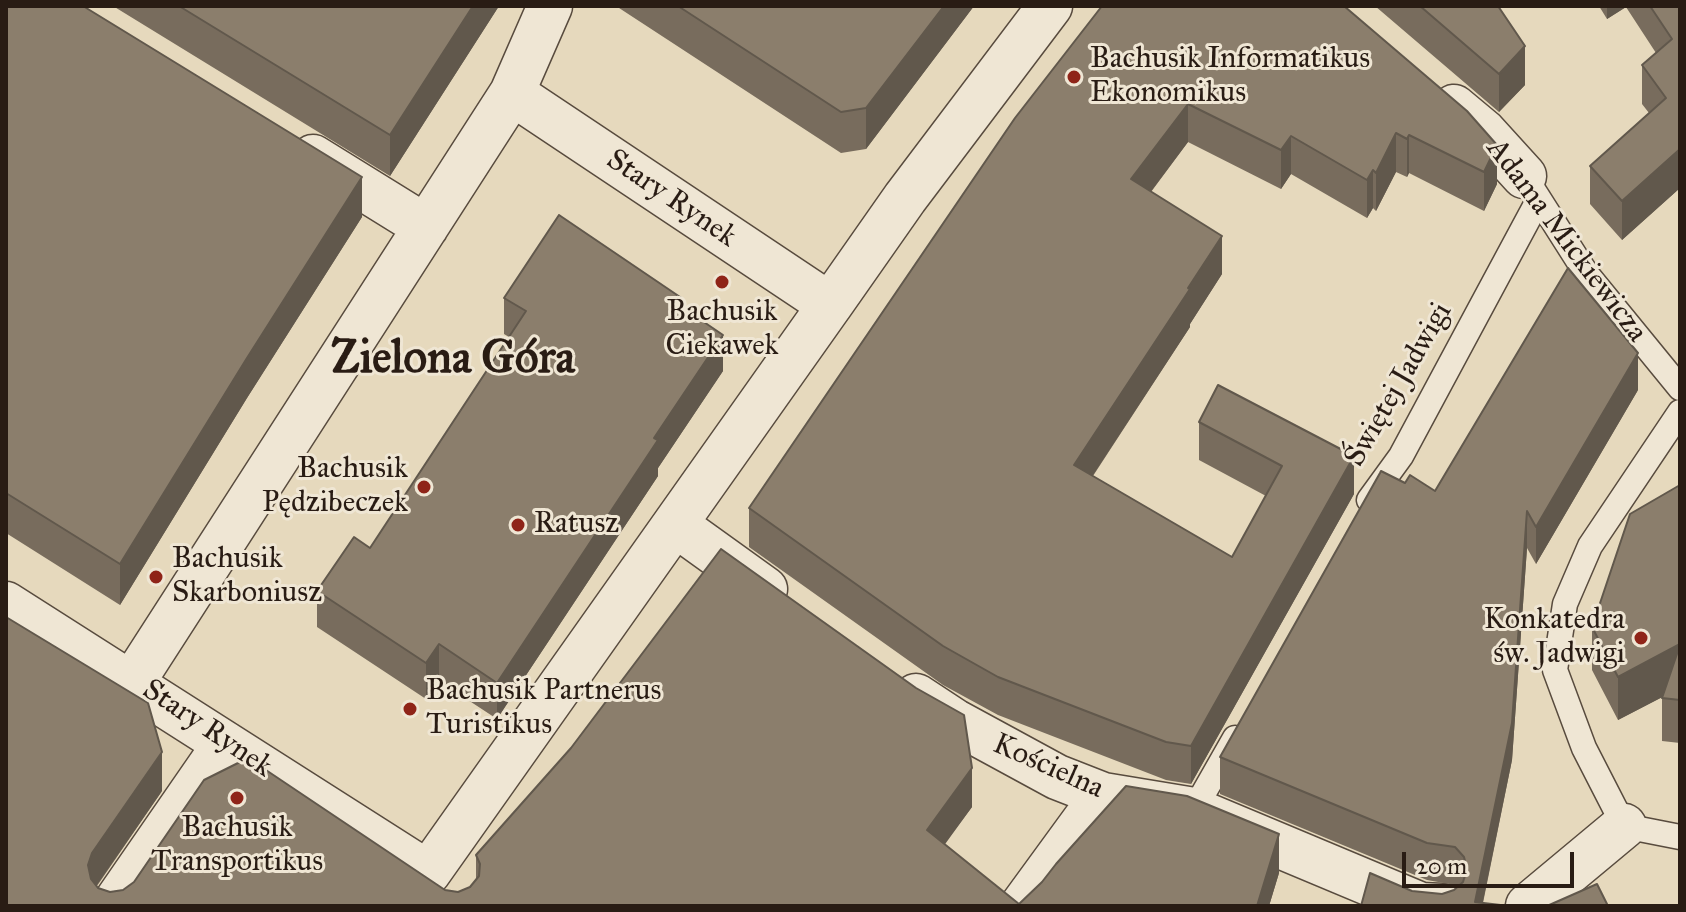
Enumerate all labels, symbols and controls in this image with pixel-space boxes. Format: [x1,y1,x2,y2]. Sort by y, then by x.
place label: Bachusik Informatikus Ekonomikus [1090,42,1370,112]
marker: Bachusik Informatikus Ekonomikus [1065,68,1083,86]
street label: Adama Mickiewicza [1478,132,1654,350]
street label: Stary Rynek [599,142,743,256]
marker: Bachusik Ciekawek [713,273,731,291]
place label: Bachusik Ciekawek [665,295,779,366]
street label: Świętej Jadwigi [1338,297,1460,473]
district label: Zielona Góra [331,333,575,389]
place label: Bachusik Pędzibeczek [262,452,408,522]
marker: Bachusik Pędzibeczek [415,478,433,496]
place label: Ratusz [534,507,619,543]
marker: Ratusz [509,516,527,534]
place label: Bachusik Skarboniusz [172,542,322,612]
marker: Bachusik Skarboniusz [147,568,165,586]
place label: Konkatedra św. Jadwigi [1484,603,1625,674]
marker: Konkatedra św. Jadwigi [1632,629,1650,647]
street label: Stary Rynek [135,672,279,786]
place label: Bachusik Partnerus Turistikus [426,674,661,744]
marker: Bachusik Partnerus Turistikus [401,700,419,718]
street label: Kościelna [987,727,1109,807]
marker: Bachusik Transportikus [228,789,246,807]
place label: Bachusik Transportikus [151,811,323,882]
scale bar [1406,836,1578,886]
text: 20 m [1416,851,1467,881]

